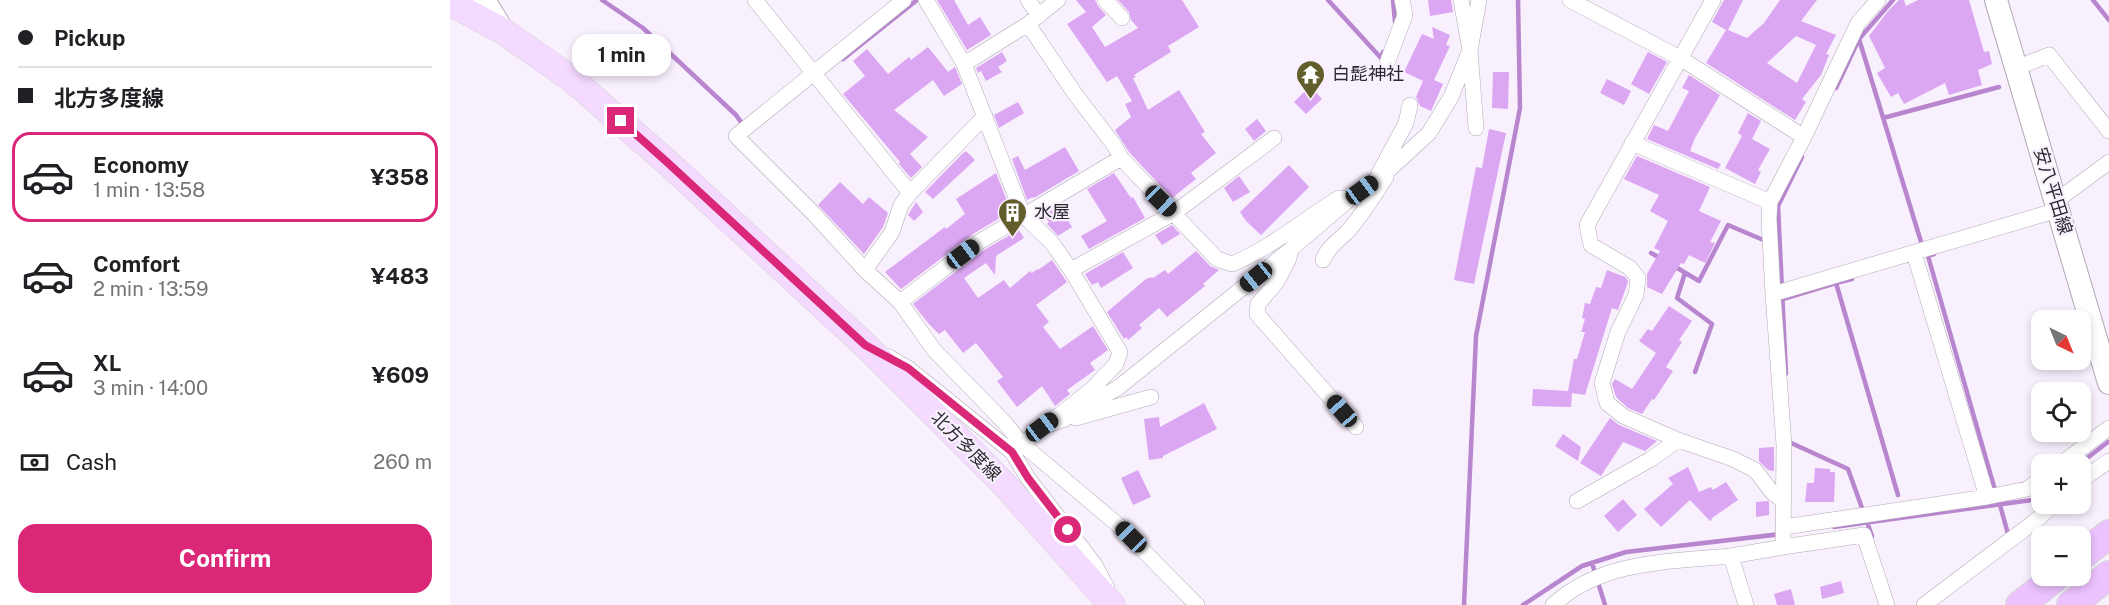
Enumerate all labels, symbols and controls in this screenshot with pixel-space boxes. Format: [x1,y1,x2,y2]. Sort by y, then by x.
text: Pickup [54,25,125,51]
callout: 1 min [572,34,670,76]
text: 1 min [597,43,646,67]
temple icon: 白髭神社 [1295,58,1327,100]
place label: 白髭神社 [1332,63,1404,84]
text: 北方多度線 [54,85,164,111]
route end [607,107,634,134]
street label: 安八平田線 [2030,145,2077,237]
icon: car [21,150,75,204]
text: Economy [93,152,189,178]
text: ¥358 [370,164,429,190]
car [1342,172,1382,208]
text: 1 min · 13:58 [93,178,205,202]
car [1142,182,1180,220]
building icon: 水屋 [997,196,1029,238]
place label: 水屋 [1034,201,1070,222]
car [943,236,983,272]
icon: car [21,249,75,303]
text: Comfort [93,251,180,277]
car [1236,259,1276,295]
text: ¥483 [371,263,429,289]
text: 2 min · 13:59 [93,277,208,301]
north arrow [2031,310,2091,370]
map controls [2031,310,2091,586]
icon: car [21,348,75,402]
text: XL [93,350,121,376]
text: ¥609 [371,362,429,388]
text: 3 min · 14:00 [93,376,208,400]
button: locate [2031,382,2091,442]
car [1323,392,1361,430]
street label: 北方多度線 [927,406,1006,485]
car [1022,409,1062,445]
icon: cash [18,446,51,479]
text: Cash [66,449,117,475]
text: 260 m [373,450,432,474]
button: + [2031,454,2091,514]
route start [1054,516,1081,543]
car [1112,518,1150,556]
button: Confirm [18,524,432,593]
button: − [2031,526,2091,586]

